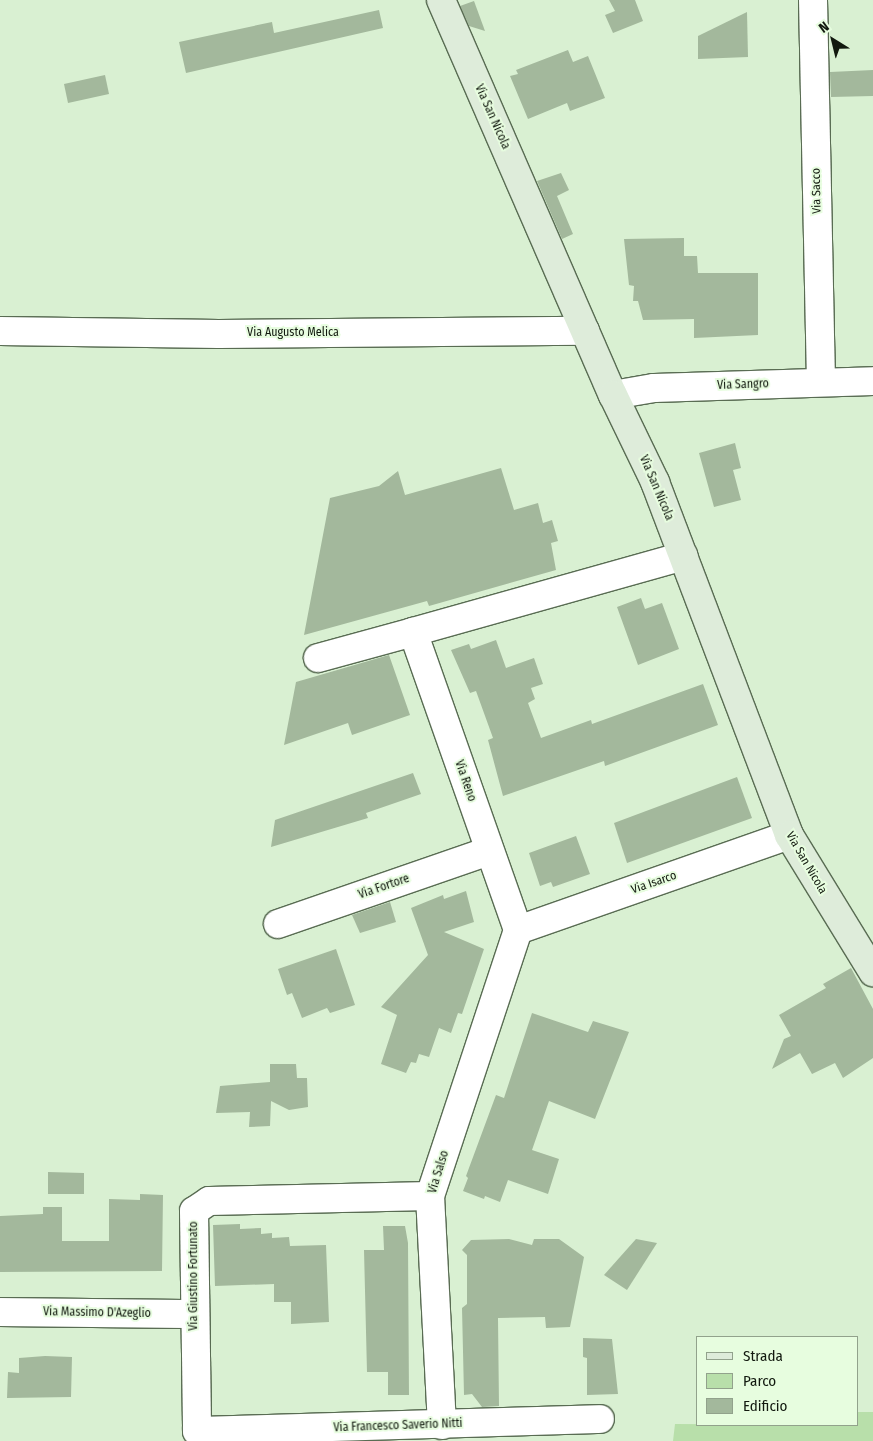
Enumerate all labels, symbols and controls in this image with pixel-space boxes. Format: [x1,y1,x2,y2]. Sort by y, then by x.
north arrow [808,15,858,65]
text: N [815,18,832,37]
street label: Via San Nicola [471,82,513,152]
street label: Via Sacco [809,168,825,214]
street label: Via Augusto Melica [247,326,339,340]
street label: Via Sangro [717,377,769,393]
street label: Via San Nicola [636,453,676,523]
street label: Via Reno [451,758,479,804]
street label: Via San Nicola [782,829,830,897]
street label: Via Isarco [629,869,679,897]
street label: Via Fortore [357,872,411,902]
street label: Via Salso [426,1149,452,1195]
street label: Via Giustino Fortunato [187,1221,201,1331]
street label: Via Massimo D'Azeglio [43,1305,151,1321]
legend [696,1336,858,1426]
text: Strada [743,1347,783,1365]
text: Parco [743,1372,776,1390]
text: Edificio [743,1397,788,1415]
street label: Via Francesco Saverio Nitti [333,1417,463,1435]

